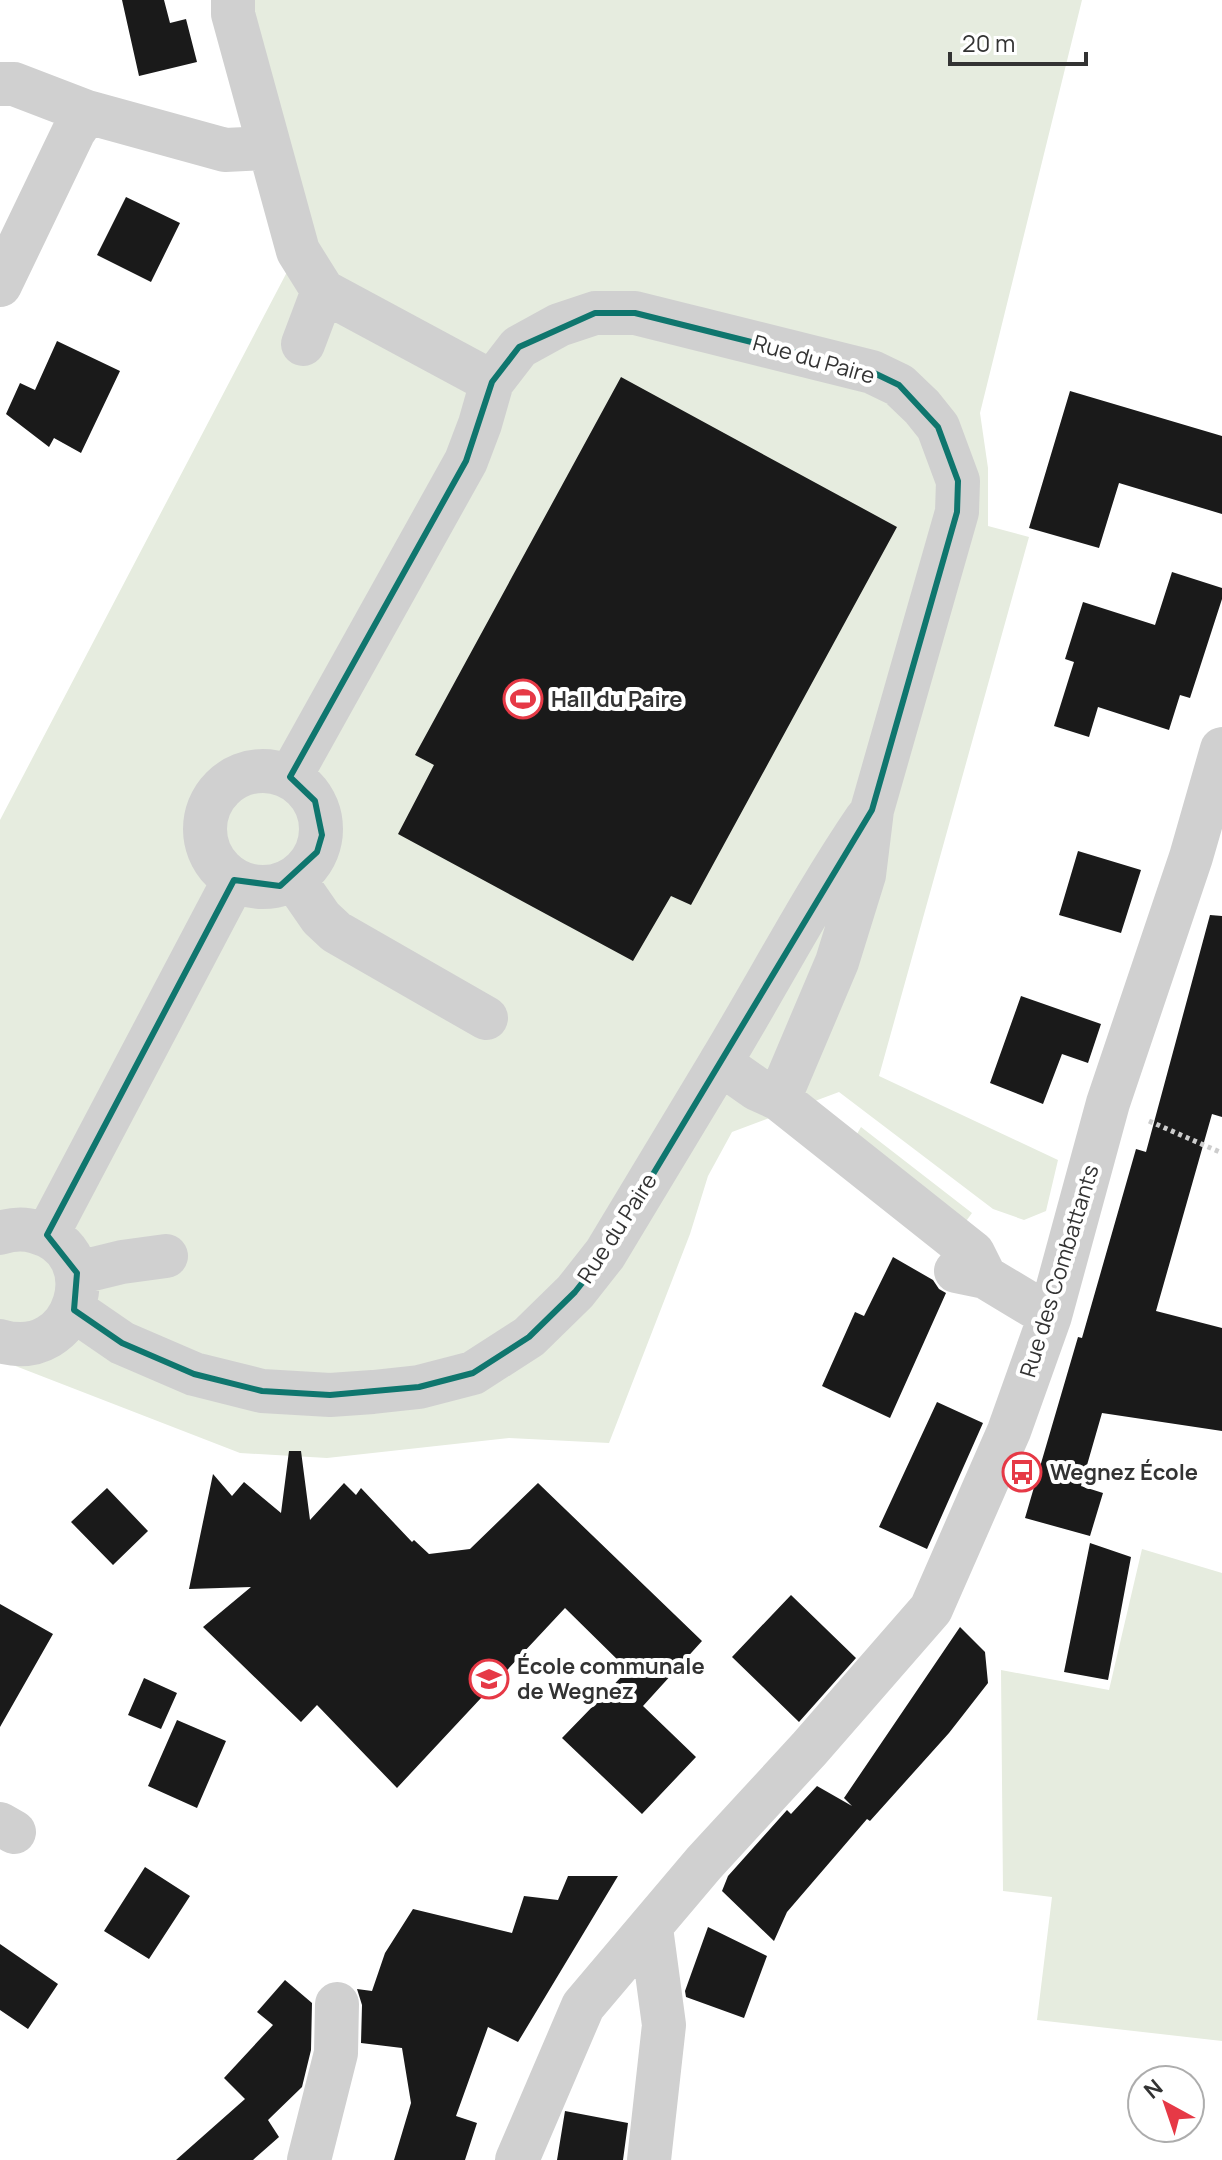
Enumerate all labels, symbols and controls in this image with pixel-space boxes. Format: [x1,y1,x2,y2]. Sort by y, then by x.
scale bar [950,16,1086,66]
text: 20 m [962,26,1015,59]
street label: Rue du Paire [750,327,879,391]
sports icon: Hall du Paire [502,678,544,720]
place label: Hall du Paire [551,684,682,714]
street label: Rue des Combattants [1012,1161,1106,1381]
street label: Rue du Paire [570,1167,664,1289]
bus stop icon: Wegnez École [1001,1451,1043,1493]
place label: Wegnez École [1050,1457,1198,1487]
place label: École communale de Wegnez [517,1651,705,1706]
school or university icon: École communale de Wegnez [468,1658,510,1700]
north arrow [1126,2064,1206,2144]
text: N [1137,2072,1169,2105]

